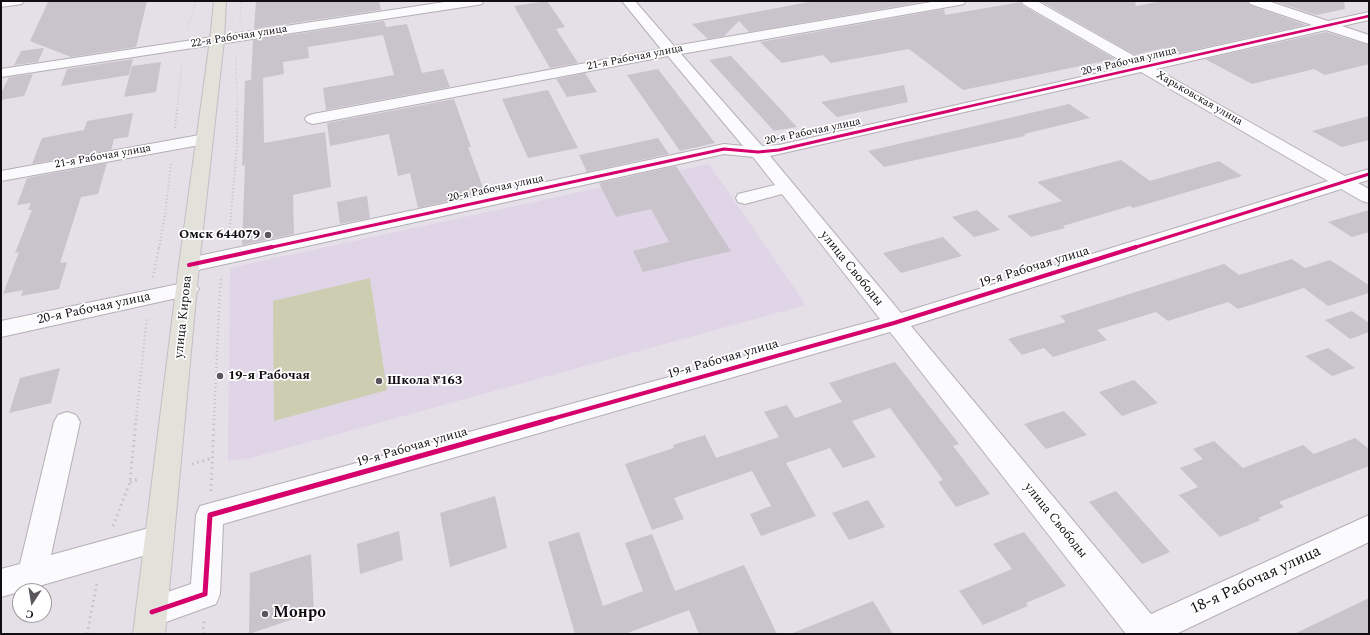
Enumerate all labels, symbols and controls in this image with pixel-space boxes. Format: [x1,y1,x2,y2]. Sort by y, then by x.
street label: 22-я Рабочая улица [190,23,288,51]
street label: 21-я Рабочая улица [586,42,684,74]
street label: 20-я Рабочая улица [1080,45,1178,79]
street label: Харьковская улица [1153,69,1245,129]
street label: 20-я Рабочая улица [764,115,862,149]
street label: 21-я Рабочая улица [54,142,152,172]
street label: 20-я Рабочая улица [447,172,545,206]
place label: Омск 644079 [179,227,260,243]
street label: улица Свободы [816,228,886,310]
marker: Омск 644079 [263,230,273,240]
street label: 19-я Рабочая улица [977,244,1091,292]
street label: улица Кирова [172,275,196,359]
street label: 20-я Рабочая улица [36,289,152,329]
street label: 19-я Рабочая улица [665,337,781,383]
place label: 19-я Рабочая [228,368,310,384]
marker: 19-я Рабочая [215,371,225,381]
place label: Школа №163 [387,373,462,389]
marker: Школа №163 [374,376,384,386]
street label: 19-я Рабочая улица [354,425,470,471]
street label: улица Свободы [1020,480,1090,562]
street label: 18-я Рабочая улица [1188,542,1324,620]
north arrow [12,583,52,623]
place label: Монро [273,604,326,624]
text: С [24,605,35,623]
marker: Монро [260,609,270,619]

